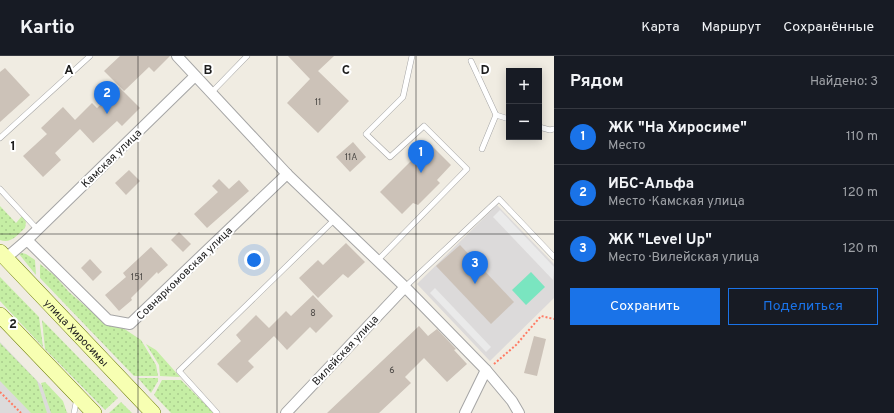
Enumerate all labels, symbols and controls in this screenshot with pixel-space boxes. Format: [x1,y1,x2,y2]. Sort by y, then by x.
text: Kartio [20,16,75,40]
text: Карта [641,19,680,36]
text: Маршрут [702,19,761,36]
text: Сохранённые [783,19,874,36]
text: A [64,63,74,79]
text: B [204,63,213,79]
text: C [342,63,350,79]
text: D [480,63,490,79]
map controls [506,68,542,140]
button: + [506,68,542,104]
text: Рядом [570,71,623,93]
text: Найдено: 3 [810,74,878,90]
pin: 2 [94,81,120,114]
house number: 11 [315,97,321,108]
button: − [506,104,542,140]
text: ЖК "На Хиросиме" [608,119,747,138]
street label: Камская улица [79,126,145,191]
text: 1 [580,129,586,145]
text: 110 m [846,129,878,145]
text: Место [608,138,645,154]
text: 1 [10,139,16,155]
pin: 1 [408,140,434,173]
house number: 11А [345,152,357,163]
text: ИБС-Альфа [608,175,694,194]
text: 2 [579,185,587,201]
text: 120 m [843,185,878,201]
text: Место · Камская улица [608,194,744,210]
street label: Совнаркомовская улица [134,224,236,323]
text: ЖК "Level Up" [608,231,712,250]
text: 3 [579,241,587,257]
text: 120 m [843,241,878,257]
your location [244,250,264,270]
text: Место · Вилейская улица [608,250,759,266]
pin: 3 [462,251,488,284]
house number: 151 [131,272,143,283]
button: Сохранить [570,288,720,325]
button: Поделиться [728,288,878,325]
street label: улица Хиросимы [40,296,111,370]
house number: 8 [310,308,316,319]
street label: Вилейская улица [310,312,382,389]
text: 2 [9,317,17,333]
house number: 6 [389,365,395,376]

